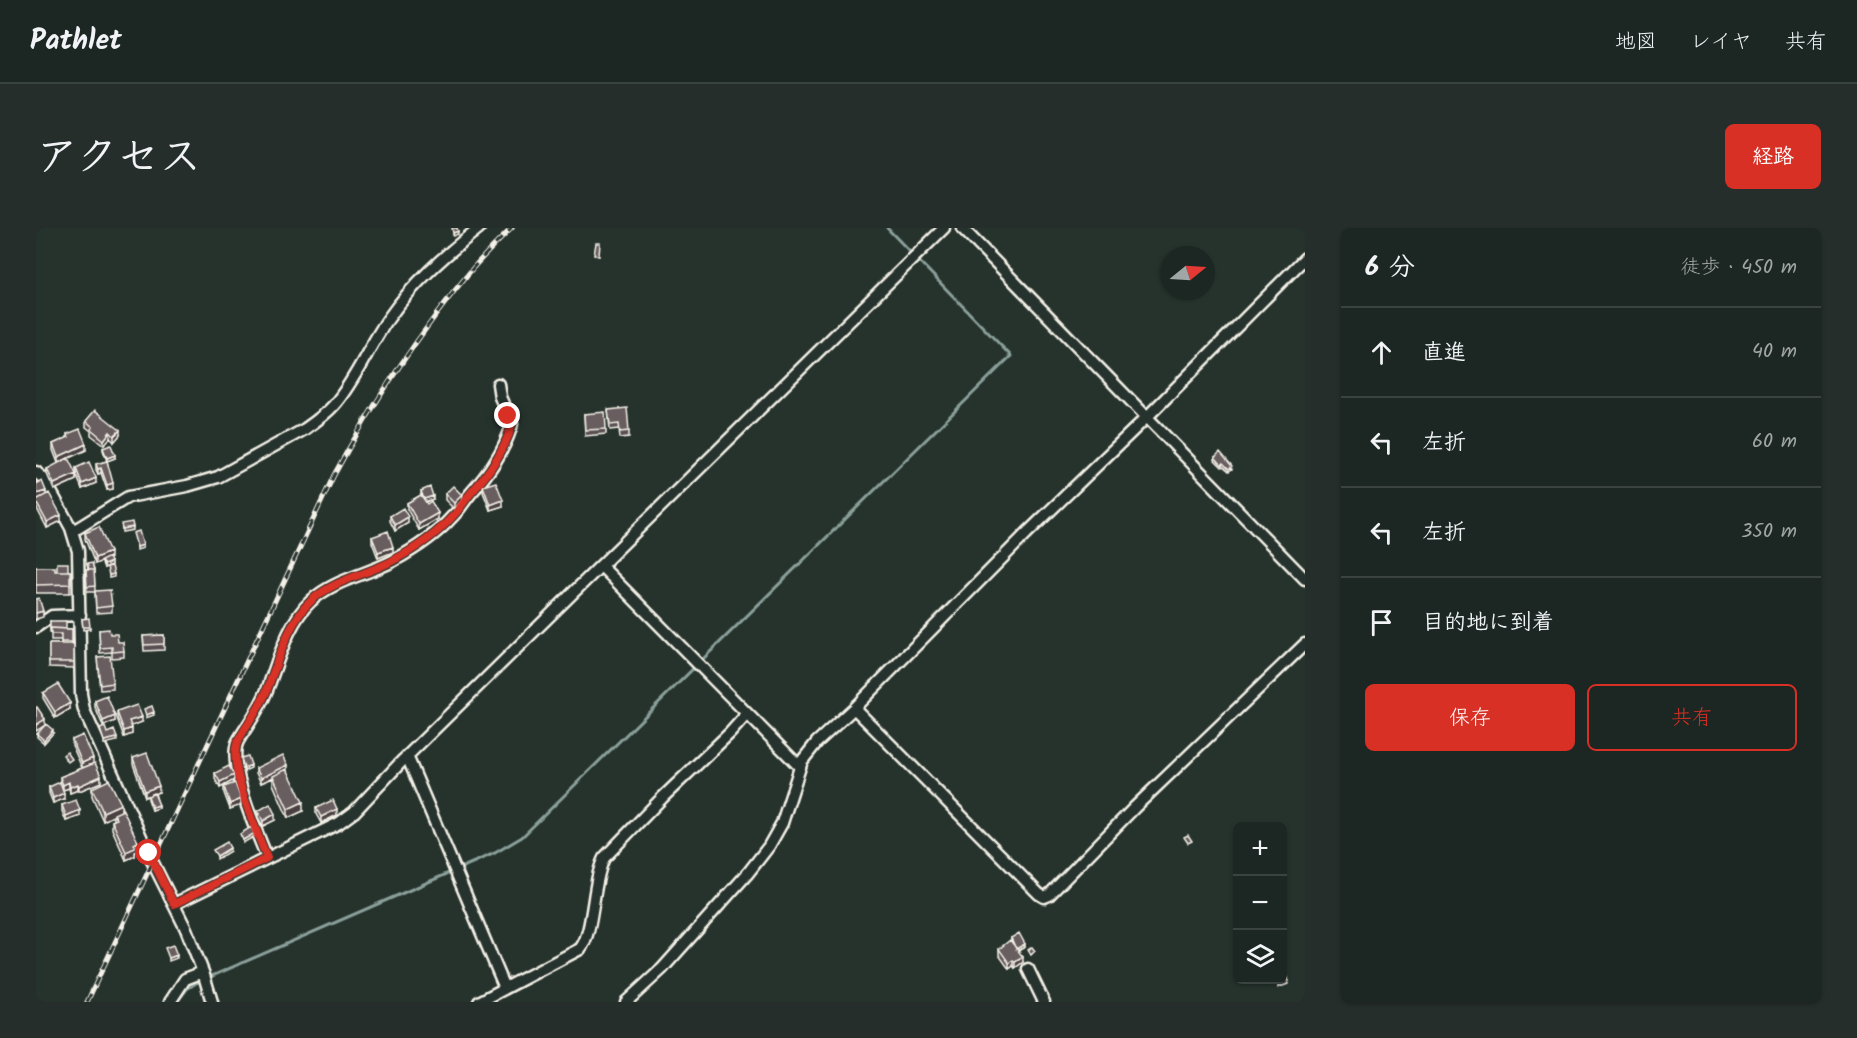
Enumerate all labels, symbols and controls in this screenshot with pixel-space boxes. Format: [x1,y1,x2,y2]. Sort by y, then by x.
text: Pathlet [30,19,122,64]
text: 地図 [1615,26,1657,59]
text: レイヤ [1690,26,1752,59]
text: 共有 [1785,26,1827,59]
button: 経路 [1725,124,1821,189]
text: アクセス [36,125,201,192]
north arrow [1161,246,1215,300]
text: 6 分 [1365,247,1415,289]
text: 徒歩 · 450 m [1681,252,1797,284]
icon: ahead [1365,336,1398,369]
text: 直進 [1422,336,1466,371]
text: 40 m [1752,336,1797,368]
route end [494,402,520,428]
icon: left [1365,426,1398,459]
text: 左折 [1422,426,1466,461]
text: 60 m [1752,426,1797,458]
icon: left [1365,516,1398,549]
text: 左折 [1422,516,1466,551]
text: 350 m [1741,516,1797,548]
icon: arrive [1365,606,1398,639]
text: 目的地に到着 [1422,606,1554,641]
button: 保存 [1365,684,1575,751]
button: 共有 [1587,684,1797,751]
map controls [1233,822,1287,984]
button: + [1233,822,1287,876]
route start [135,839,161,865]
button: − [1233,876,1287,930]
button: layers [1233,930,1287,984]

